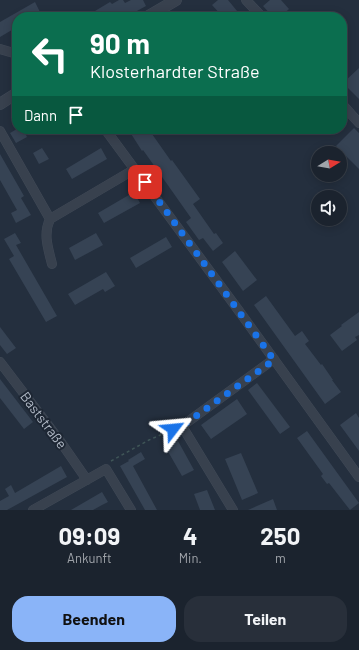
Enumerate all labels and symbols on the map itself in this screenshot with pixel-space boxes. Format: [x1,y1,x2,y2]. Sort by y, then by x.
north arrow [311,146,347,182]
pin [128,165,162,199]
street label: Baststraße [17,388,71,452]
position arrow [152,408,194,450]

